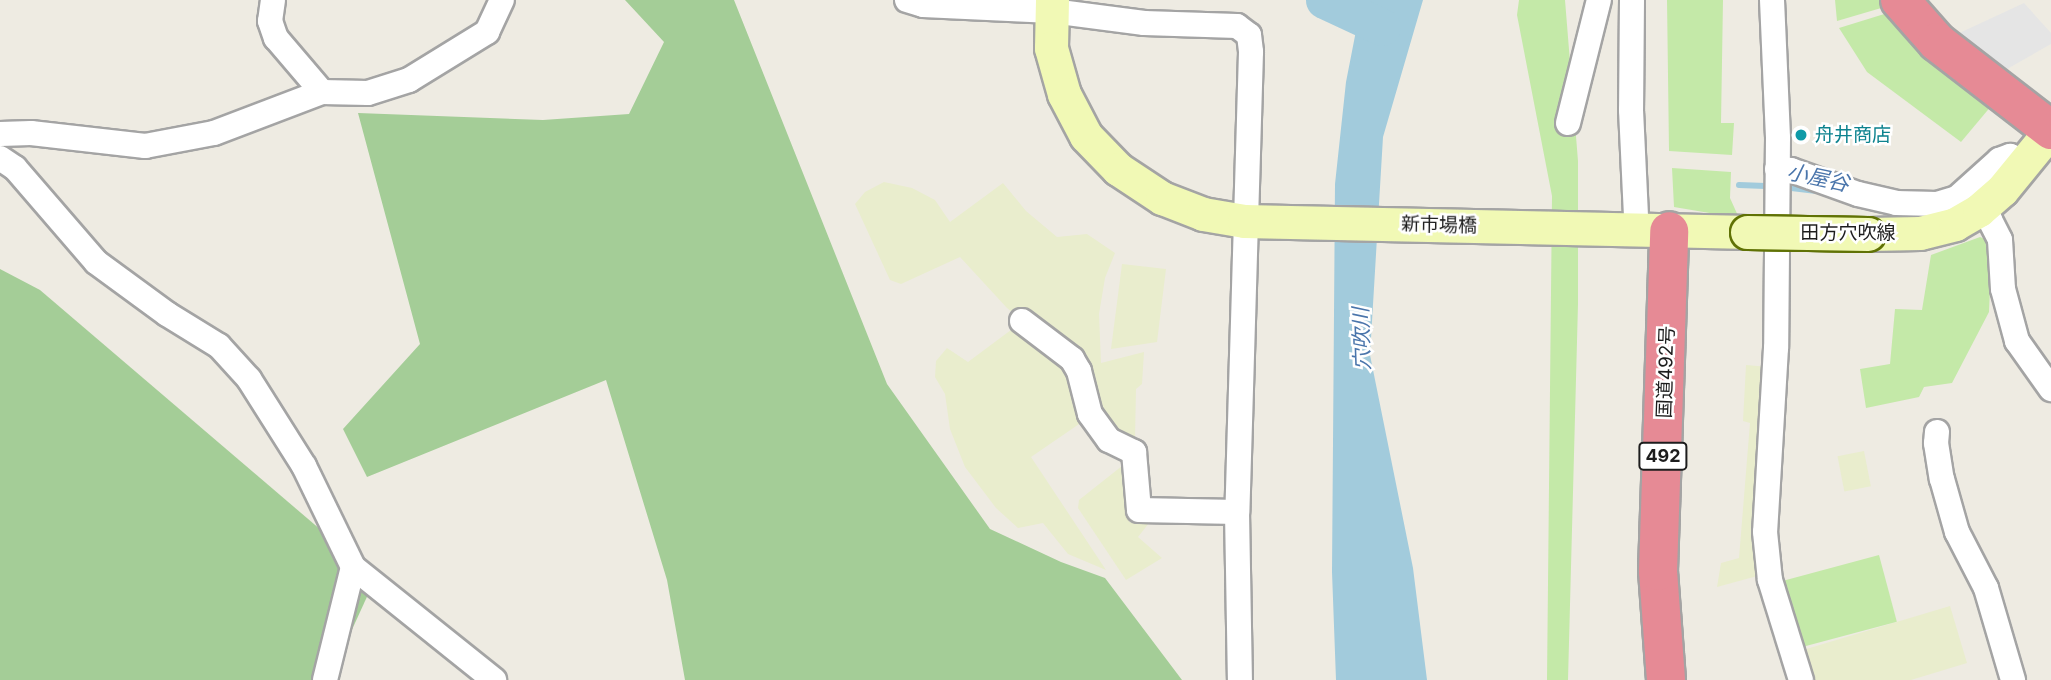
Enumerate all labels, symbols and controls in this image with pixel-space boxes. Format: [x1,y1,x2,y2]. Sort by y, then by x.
place label: 舟井商店 [1815,124,1891,146]
marker: 舟井商店 [1793,127,1809,143]
water label: 小屋谷 [1785,159,1851,197]
street label: 新市場橋 [1401,213,1477,237]
street label: 田方穴吹線 [1801,222,1895,244]
water label: 穴吹川 [1348,307,1376,371]
street label: 国道492号 [1653,325,1679,419]
road number: 492 [1637,442,1689,470]

